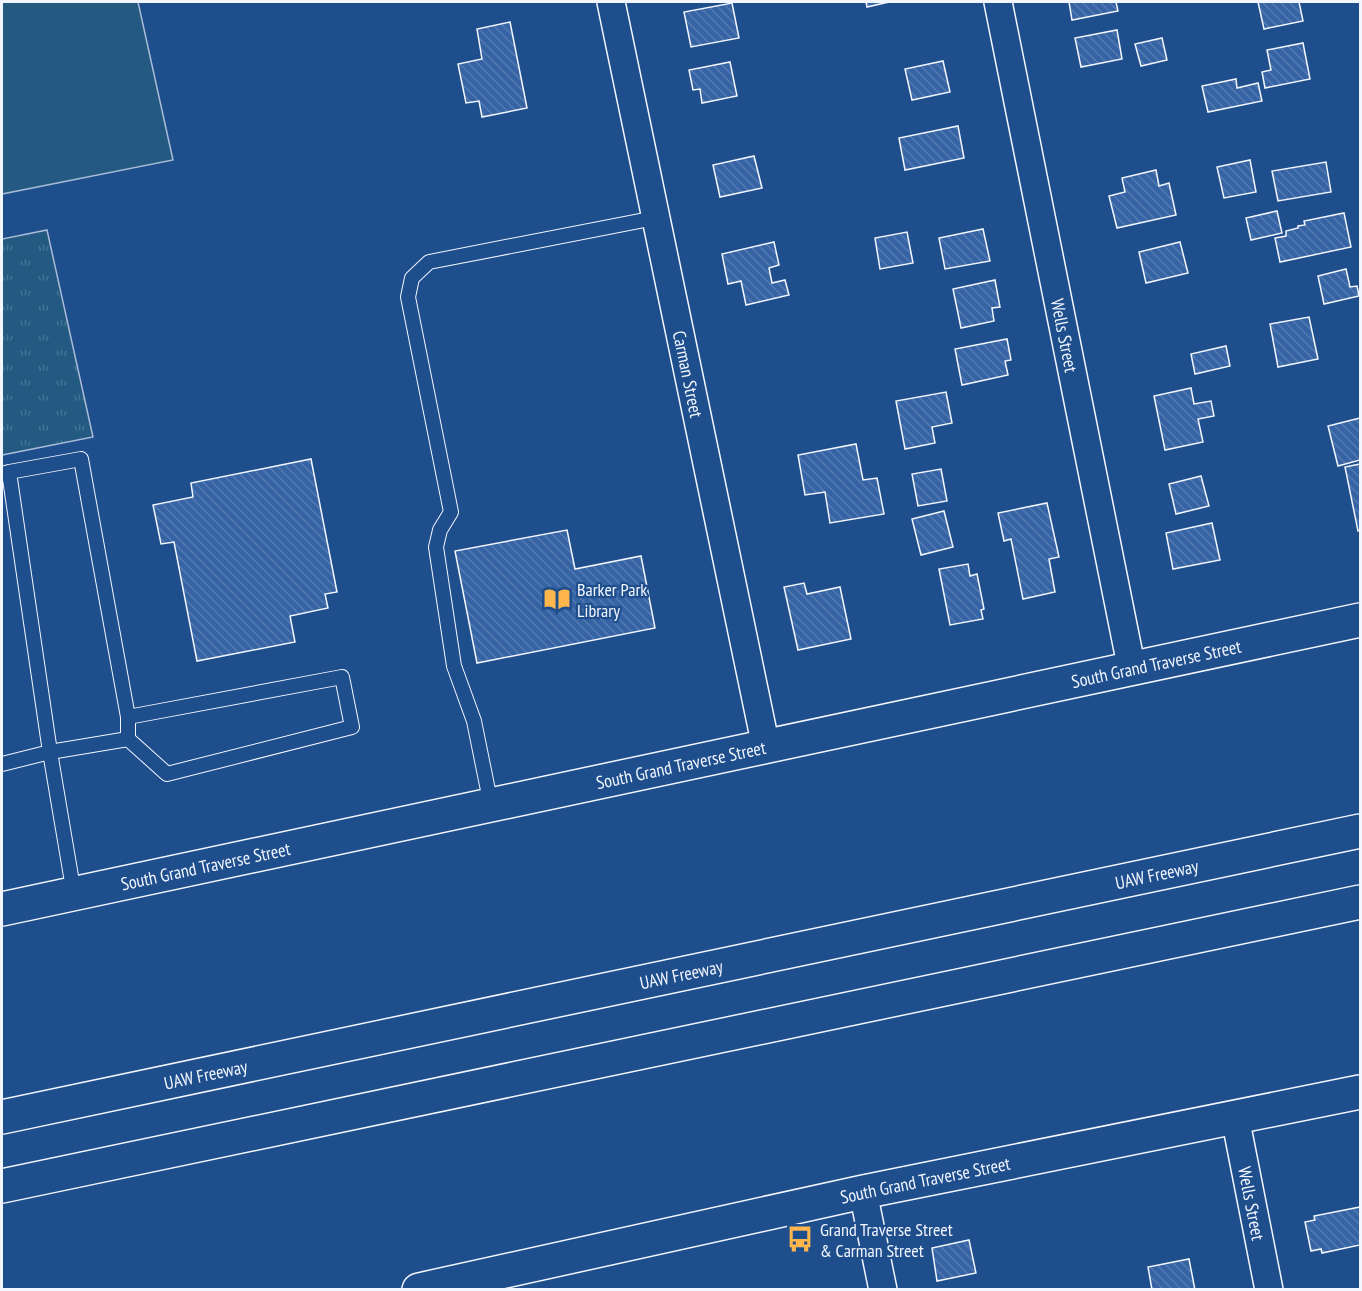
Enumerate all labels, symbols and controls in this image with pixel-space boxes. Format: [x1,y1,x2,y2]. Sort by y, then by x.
street label: Wells Street [1046,297,1083,374]
street label: Carman Street [668,329,709,420]
place label: Barker Park Library [577,578,647,622]
library icon: Barker Park Library [542,584,572,614]
street label: South Grand Traverse Street [1069,634,1243,693]
street label: South Grand Traverse Street [594,735,768,794]
street label: South Grand Traverse Street [119,836,292,895]
street label: UAW Freeway [1113,854,1201,894]
street label: UAW Freeway [637,954,725,994]
street label: UAW Freeway [162,1054,250,1094]
street label: South Grand Traverse Street [838,1151,1012,1208]
street label: Wells Street [1234,1165,1270,1242]
place label: Grand Traverse Street & Carman Street [820,1218,953,1262]
bus stop icon: Grand Traverse Street & Carman Street [785,1224,815,1254]

